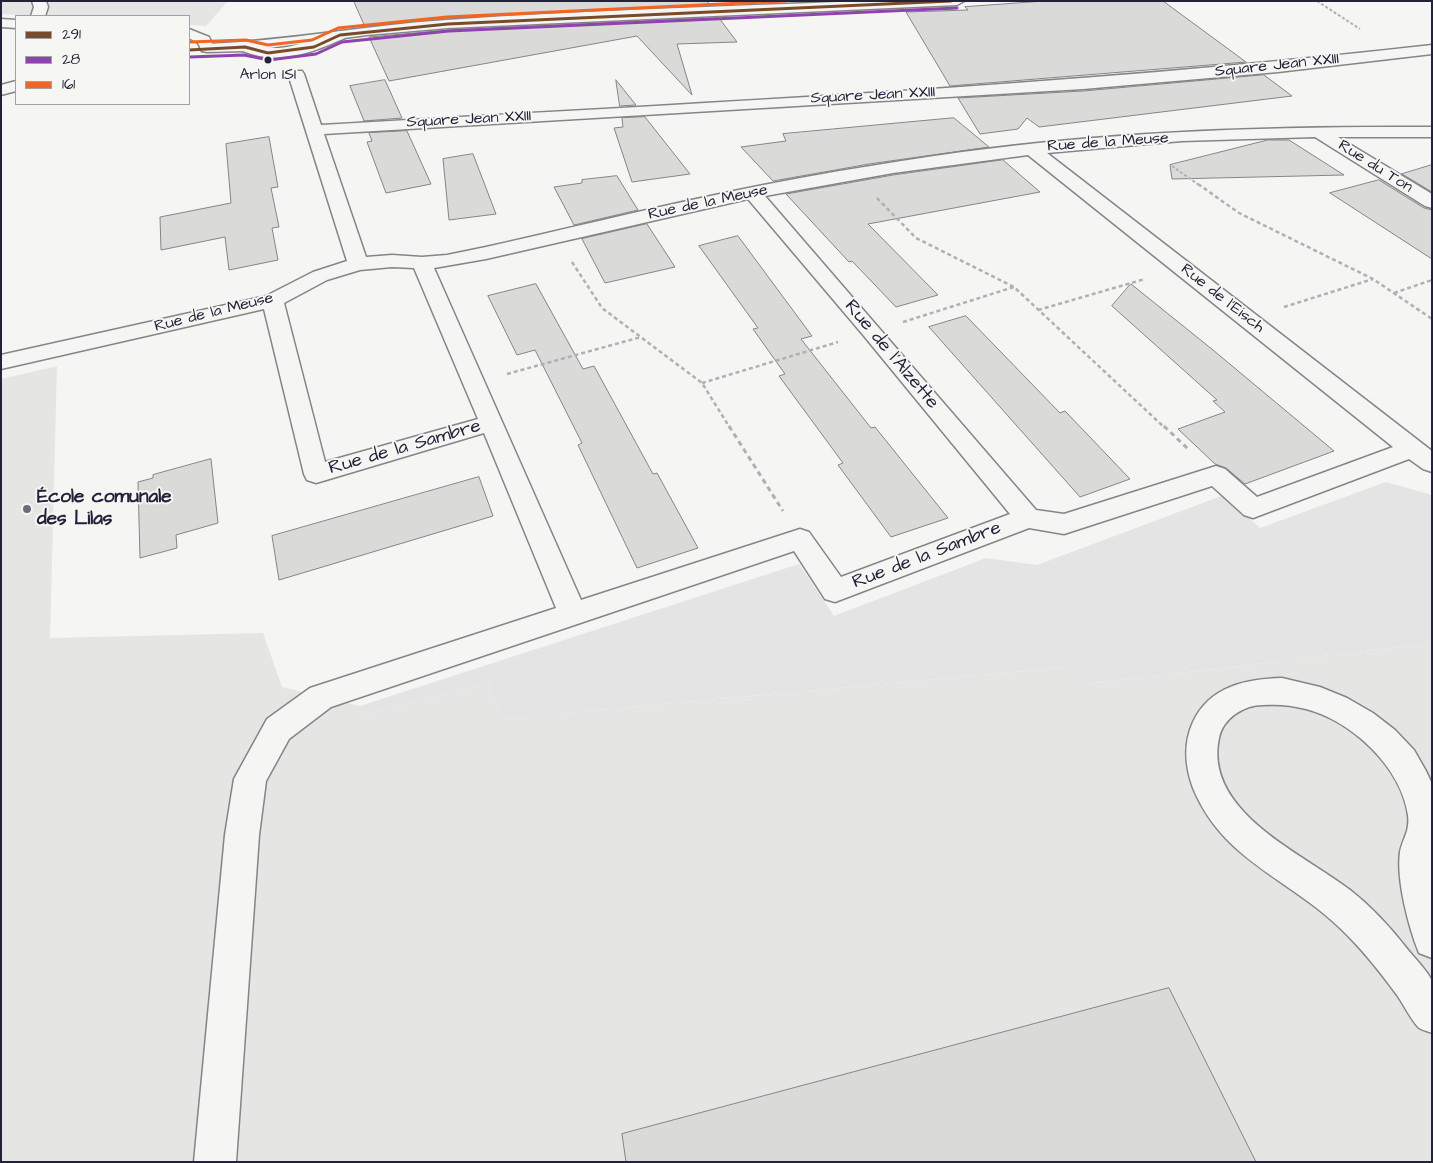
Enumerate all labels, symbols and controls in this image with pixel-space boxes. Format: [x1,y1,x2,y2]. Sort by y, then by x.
legend [15,15,190,105]
text: 291 [62,24,81,45]
text: 28 [62,49,80,70]
street label: Square Jean XXIII [1214,50,1340,82]
marker: Arlon ISI [263,55,273,65]
place label: Arlon ISI [240,67,296,85]
text: 161 [62,74,75,95]
street label: Square Jean XXIII [810,83,936,109]
street label: Square Jean XXIII [406,107,532,133]
street label: Rue de la Meuse [1047,129,1169,157]
street label: Rue du Ton [1334,137,1416,197]
street label: Rue de la Meuse [647,181,769,225]
street label: Rue de l'Eisch [1176,260,1268,338]
street label: Rue de la Meuse [153,289,275,337]
street label: Rue de l'Alzette [839,296,943,414]
street label: Rue de la Sambre [326,415,484,481]
place label: École comunale des Lilas [37,487,171,531]
marker: École comunale des Lilas [21,503,33,515]
street label: Rue de la Sambre [850,517,1004,595]

